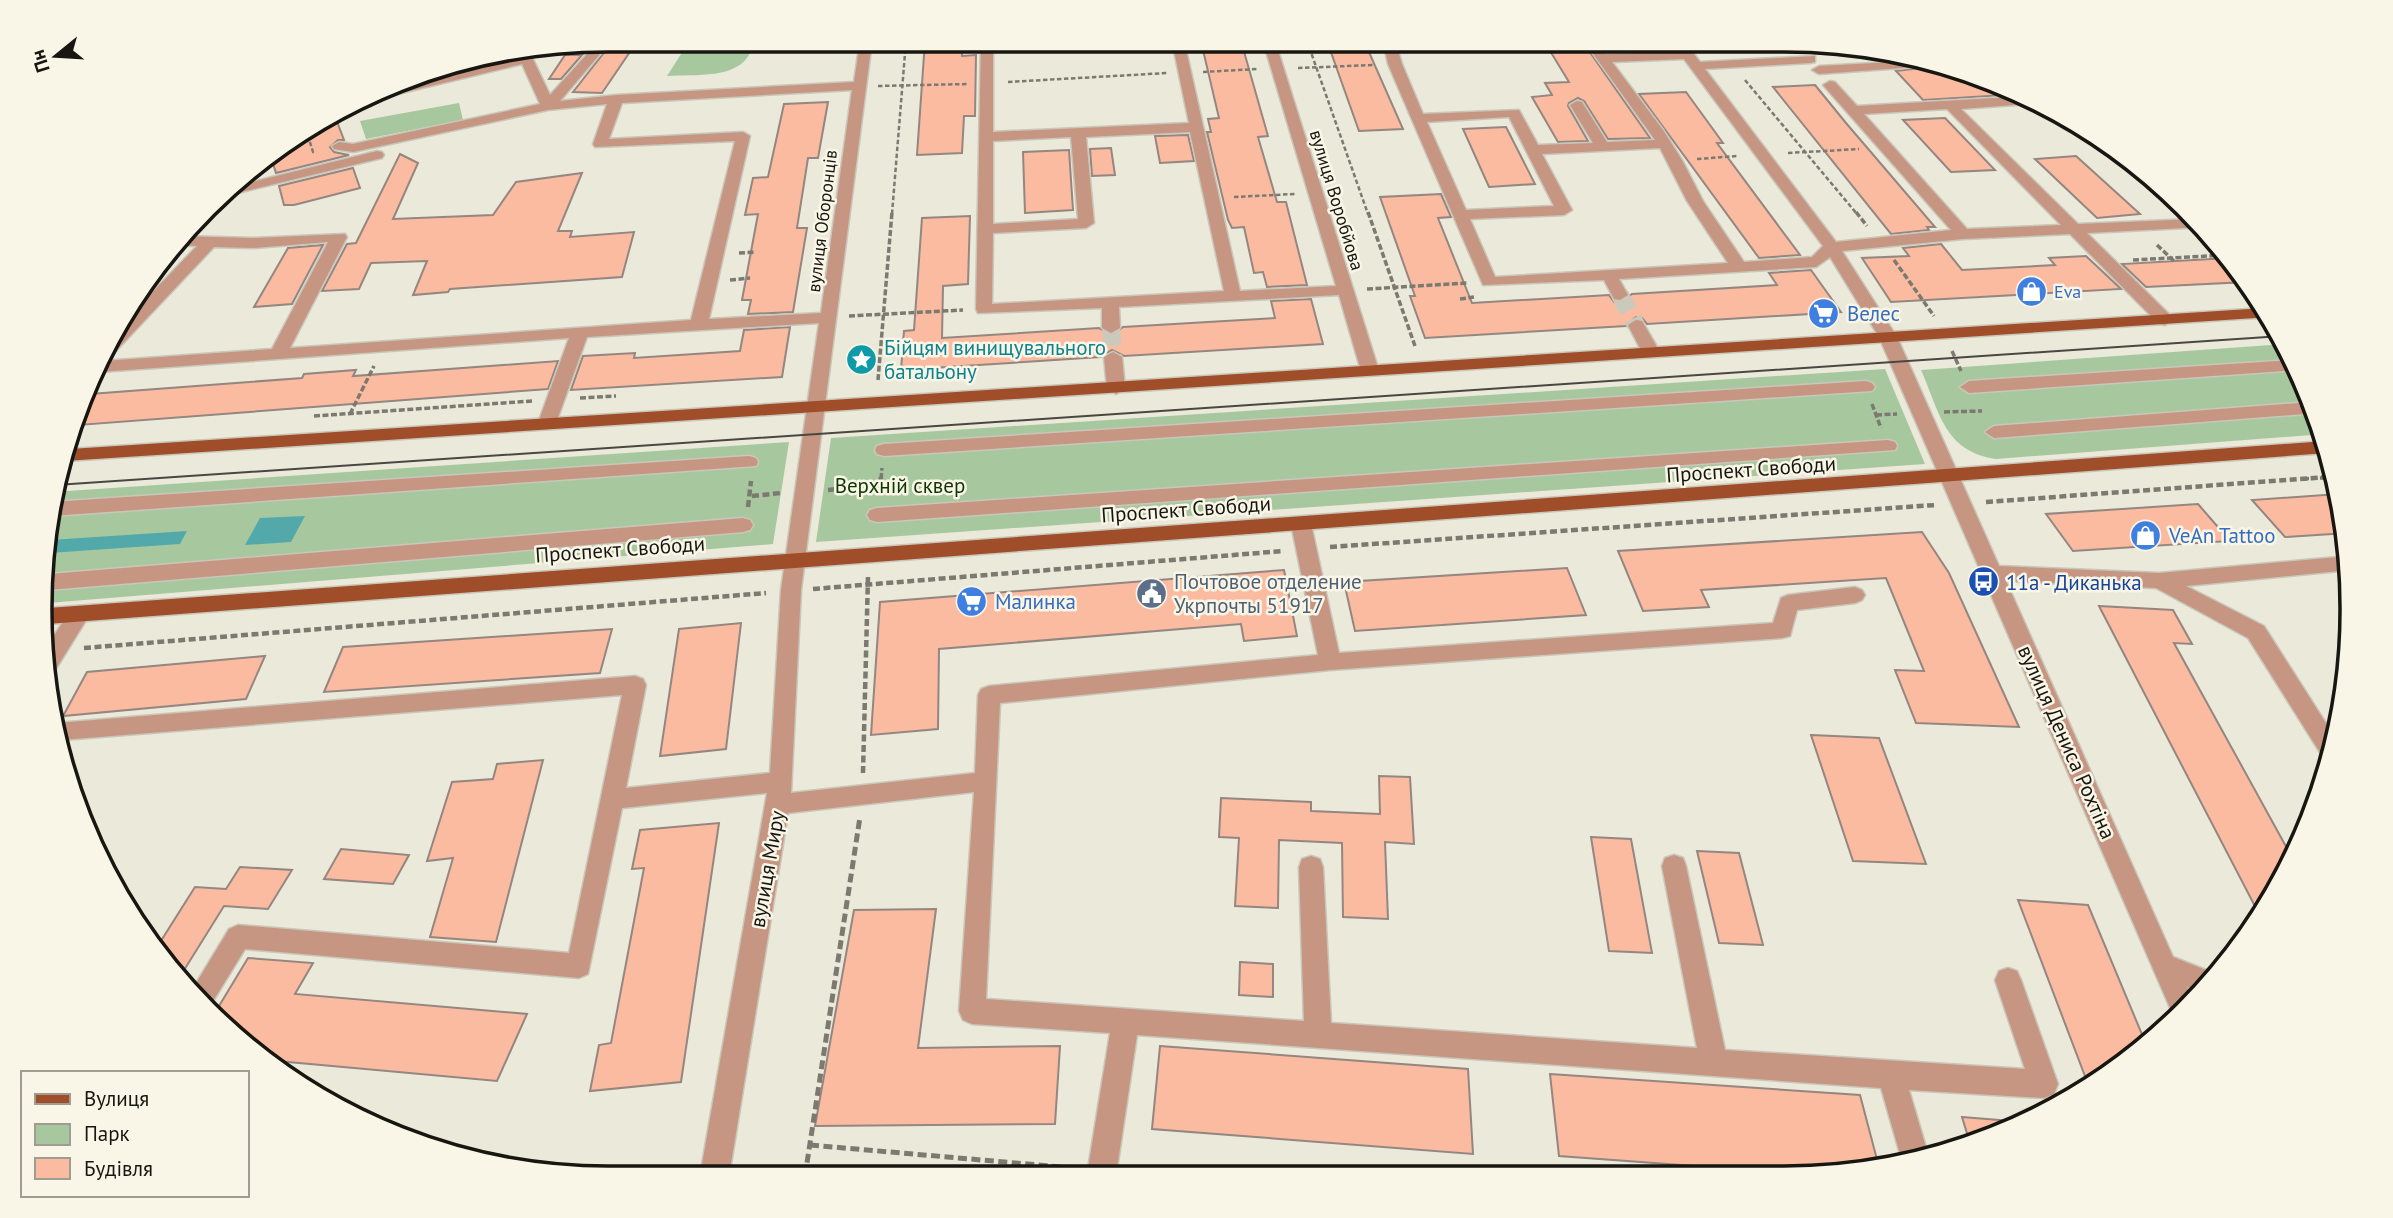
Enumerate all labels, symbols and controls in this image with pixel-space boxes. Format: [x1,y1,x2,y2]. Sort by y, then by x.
north arrow [21,21,91,91]
text: Пн [25,47,55,76]
street label: вулиця Воробйова [1305,127,1369,273]
street label: вулиця Оборонців [802,148,842,294]
shop icon: Eva [2014,274,2048,308]
place label: Eva [2054,280,2081,303]
supermarket icon: Велес [1807,296,1841,330]
place label: Велес [1847,300,1900,327]
place label: Бійцям винищувального батальону [884,334,1106,385]
place icon: Бійцям винищувального батальону [844,342,878,376]
street label: Проспект Свободи [1665,450,1837,488]
park label: Верхній сквер [835,472,965,499]
street label: Проспект Свободи [1100,490,1272,528]
shop icon: VeAn Tattoo [2129,518,2163,552]
place label: VeAn Tattoo [2168,522,2276,549]
street label: Проспект Свободи [534,530,706,568]
bus stop icon: 11а - Диканька [1966,565,2000,599]
place label: Почтовое отделение Укрпочты 51917 [1174,568,1362,619]
place label: 11а - Диканька [2006,569,2142,596]
public building icon: Почтовое отделение Укрпочты 51917 [1134,576,1168,610]
supermarket icon: Малинка [955,584,989,618]
place label: Малинка [995,588,1076,615]
street label: вулиця Дениса Рохтіна [2012,641,2122,843]
street label: вулиця Миру [743,808,791,929]
legend [21,1071,248,1197]
text: Вулиця [84,1085,149,1112]
text: Парк [84,1120,130,1147]
text: Будівля [84,1155,153,1182]

